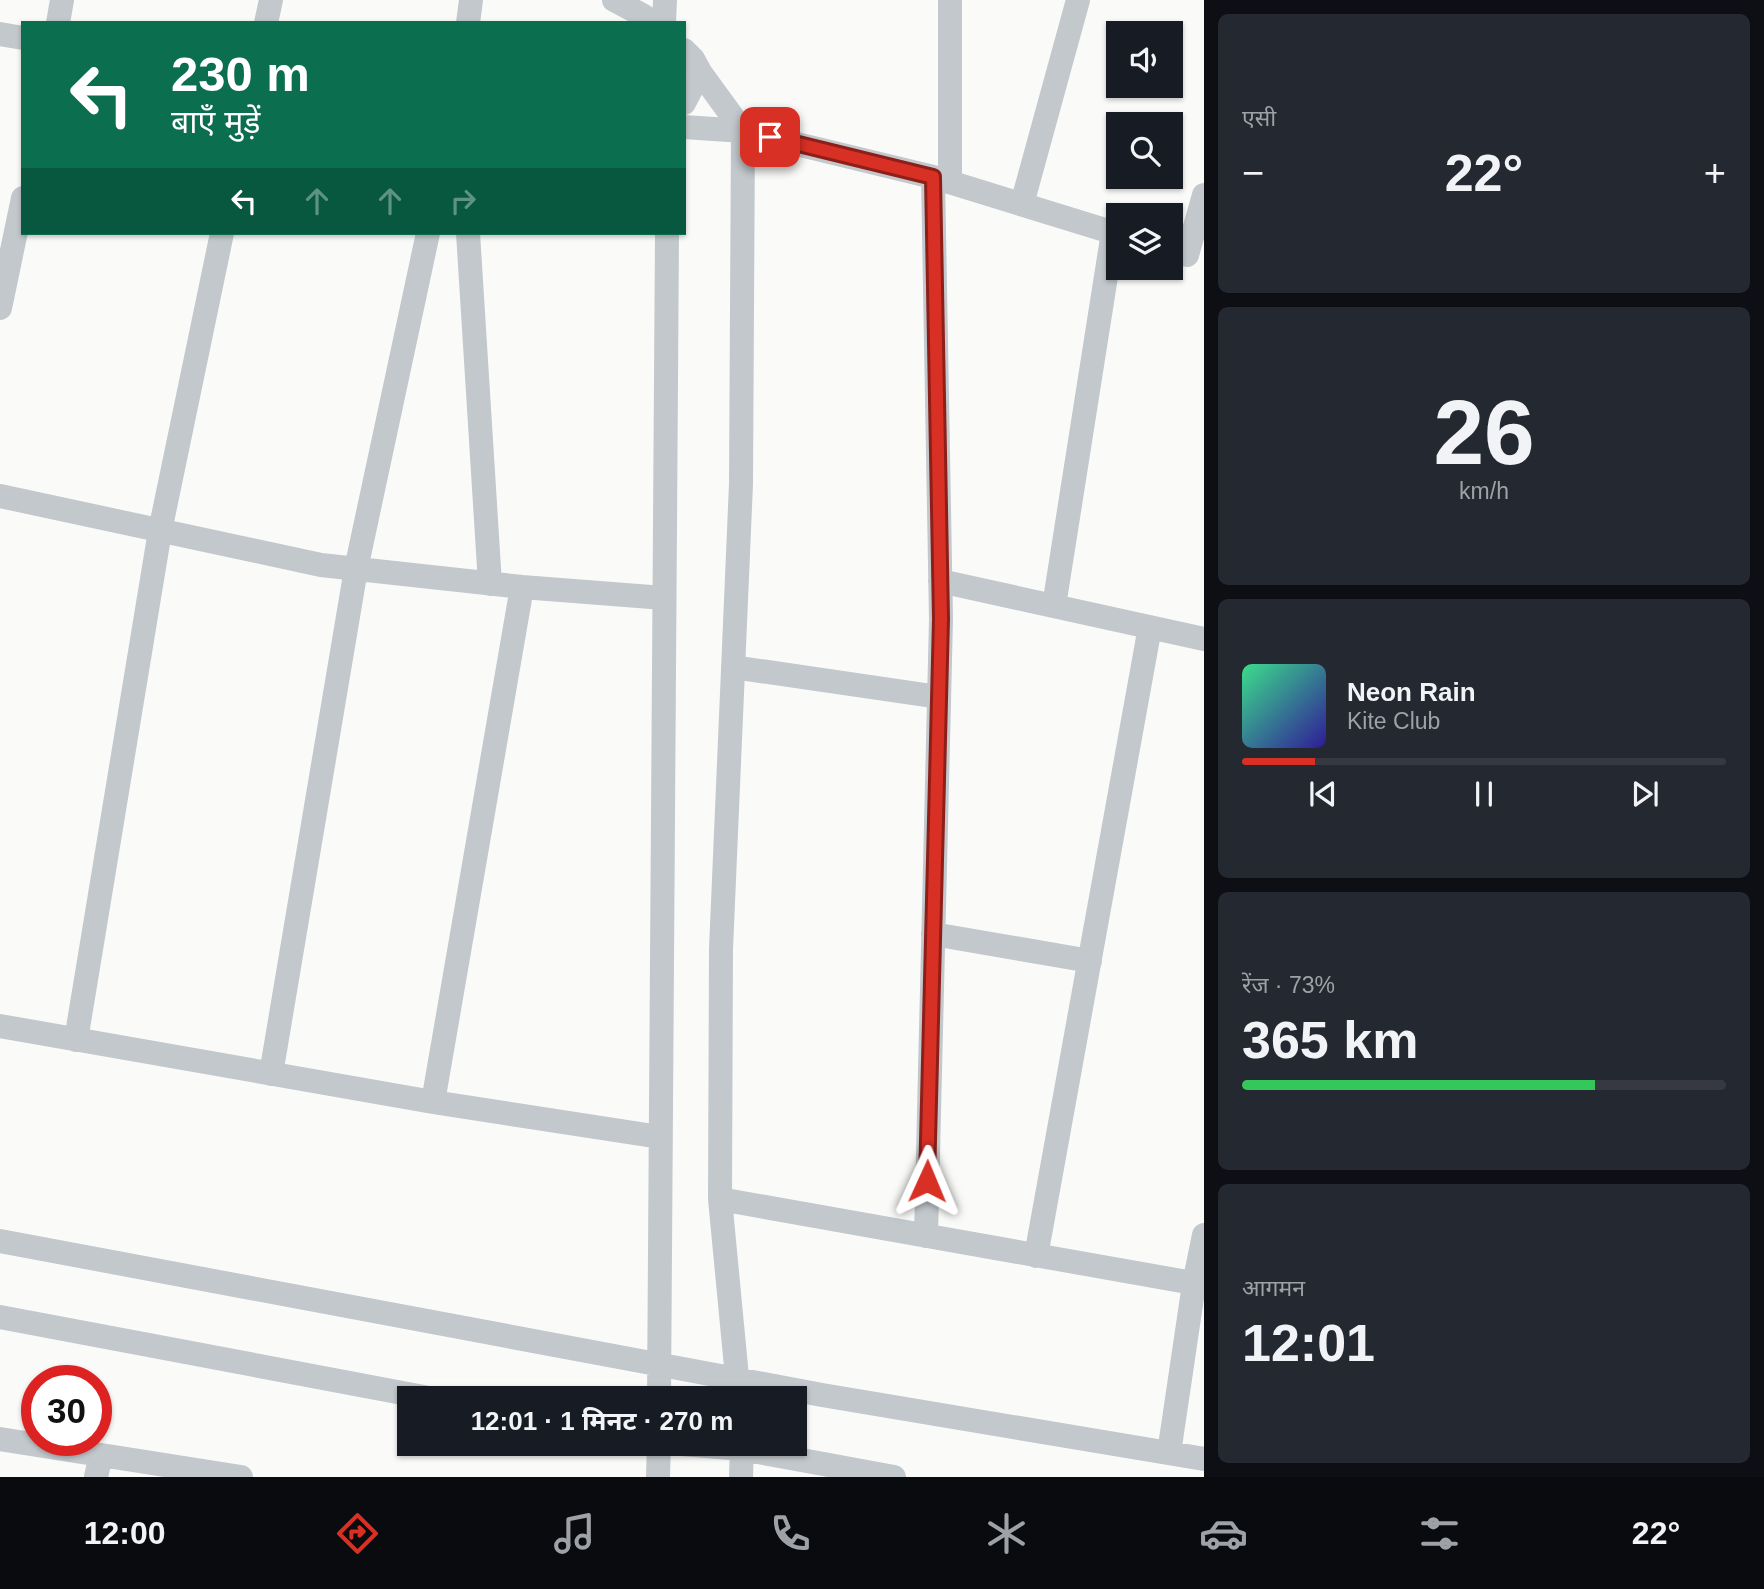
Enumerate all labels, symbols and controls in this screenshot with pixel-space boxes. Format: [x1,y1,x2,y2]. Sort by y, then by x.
map controls [1106,21,1183,280]
button: sound [1106,21,1183,98]
text: 230 m [171,47,310,101]
icon: left [56,49,147,140]
text: बाएँ मुड़ें [171,104,260,140]
text: एसी [1242,105,1276,131]
pin [740,107,800,167]
button: search [1106,112,1183,189]
icon: arrive [751,118,789,156]
text: 22° [1445,144,1523,202]
text: − [1242,152,1264,194]
text: + [1704,152,1726,194]
icon: left [225,182,263,220]
icon: ahead [298,182,336,220]
icon: ahead [371,182,409,220]
icon: right [444,182,482,220]
button: layers [1106,203,1183,280]
text: 26 [1433,382,1535,483]
text: km/h [1459,478,1509,504]
text: Neon Rain [1347,677,1476,707]
text: Kite Club [1347,708,1440,734]
icon: previous [1304,775,1342,813]
icon: pause [1465,775,1503,813]
icon: next [1626,775,1664,813]
text: रेंज · 73% [1242,972,1335,998]
text: 365 km [1242,1011,1418,1069]
position arrow [890,1144,964,1218]
text: आगमन [1242,1275,1305,1301]
text: 12:01 [1242,1314,1375,1372]
speed limit sign: 30 [21,1365,112,1456]
text: 12:01 · 1 मिनट · 270 m [471,1406,733,1436]
icon: directions [333,1509,382,1558]
icon: music [550,1509,599,1558]
icon: phone [766,1509,815,1558]
icon: climate [982,1509,1031,1558]
icon: car [1199,1509,1248,1558]
icon: filters [1415,1509,1464,1558]
text: 12:00 [84,1515,166,1551]
text: 22° [1632,1515,1680,1551]

